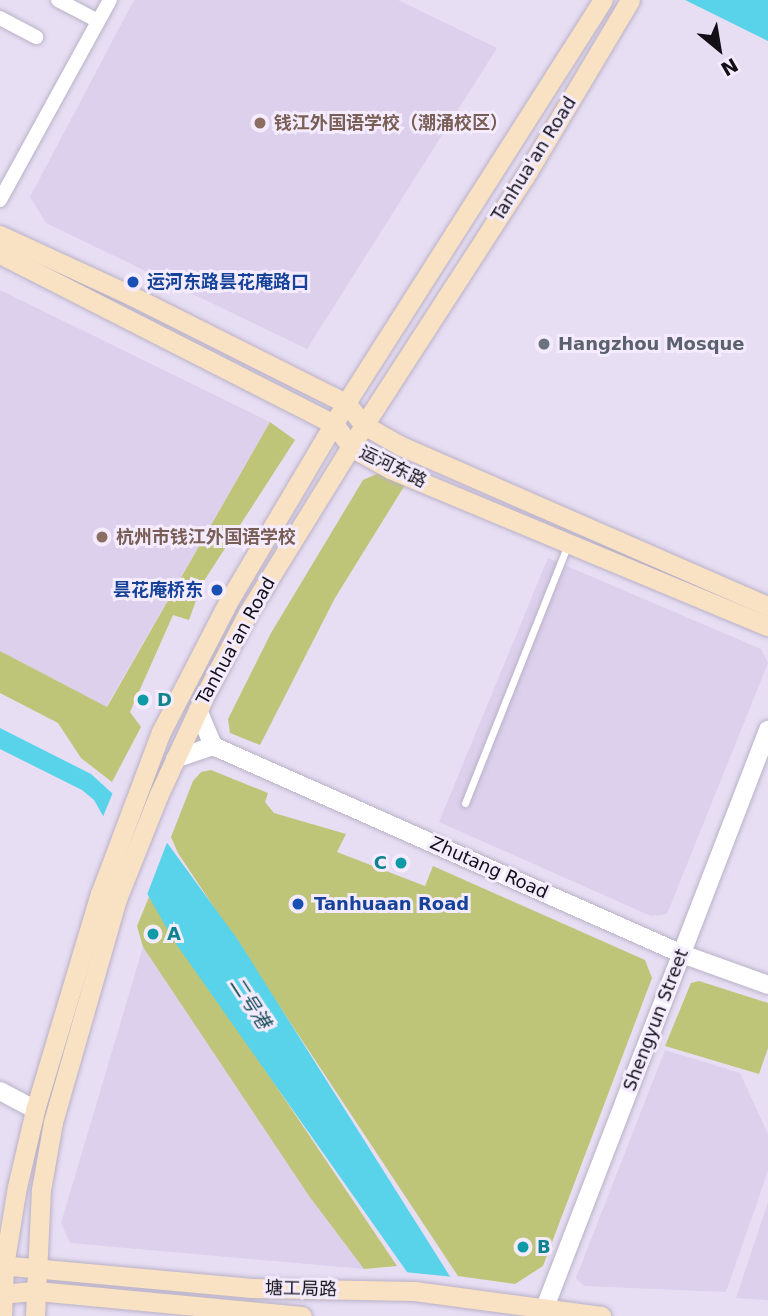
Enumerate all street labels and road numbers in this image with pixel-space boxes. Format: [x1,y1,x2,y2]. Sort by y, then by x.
street label: Tanhua'an Road [487,93,581,225]
street label: 运河东路 [356,442,430,492]
street label: Tanhua'an Road [192,573,280,709]
street label: Zhutang Road [427,832,551,904]
street label: Shengyun Street [619,946,693,1094]
street label: 塘工局路 [265,1278,337,1300]

